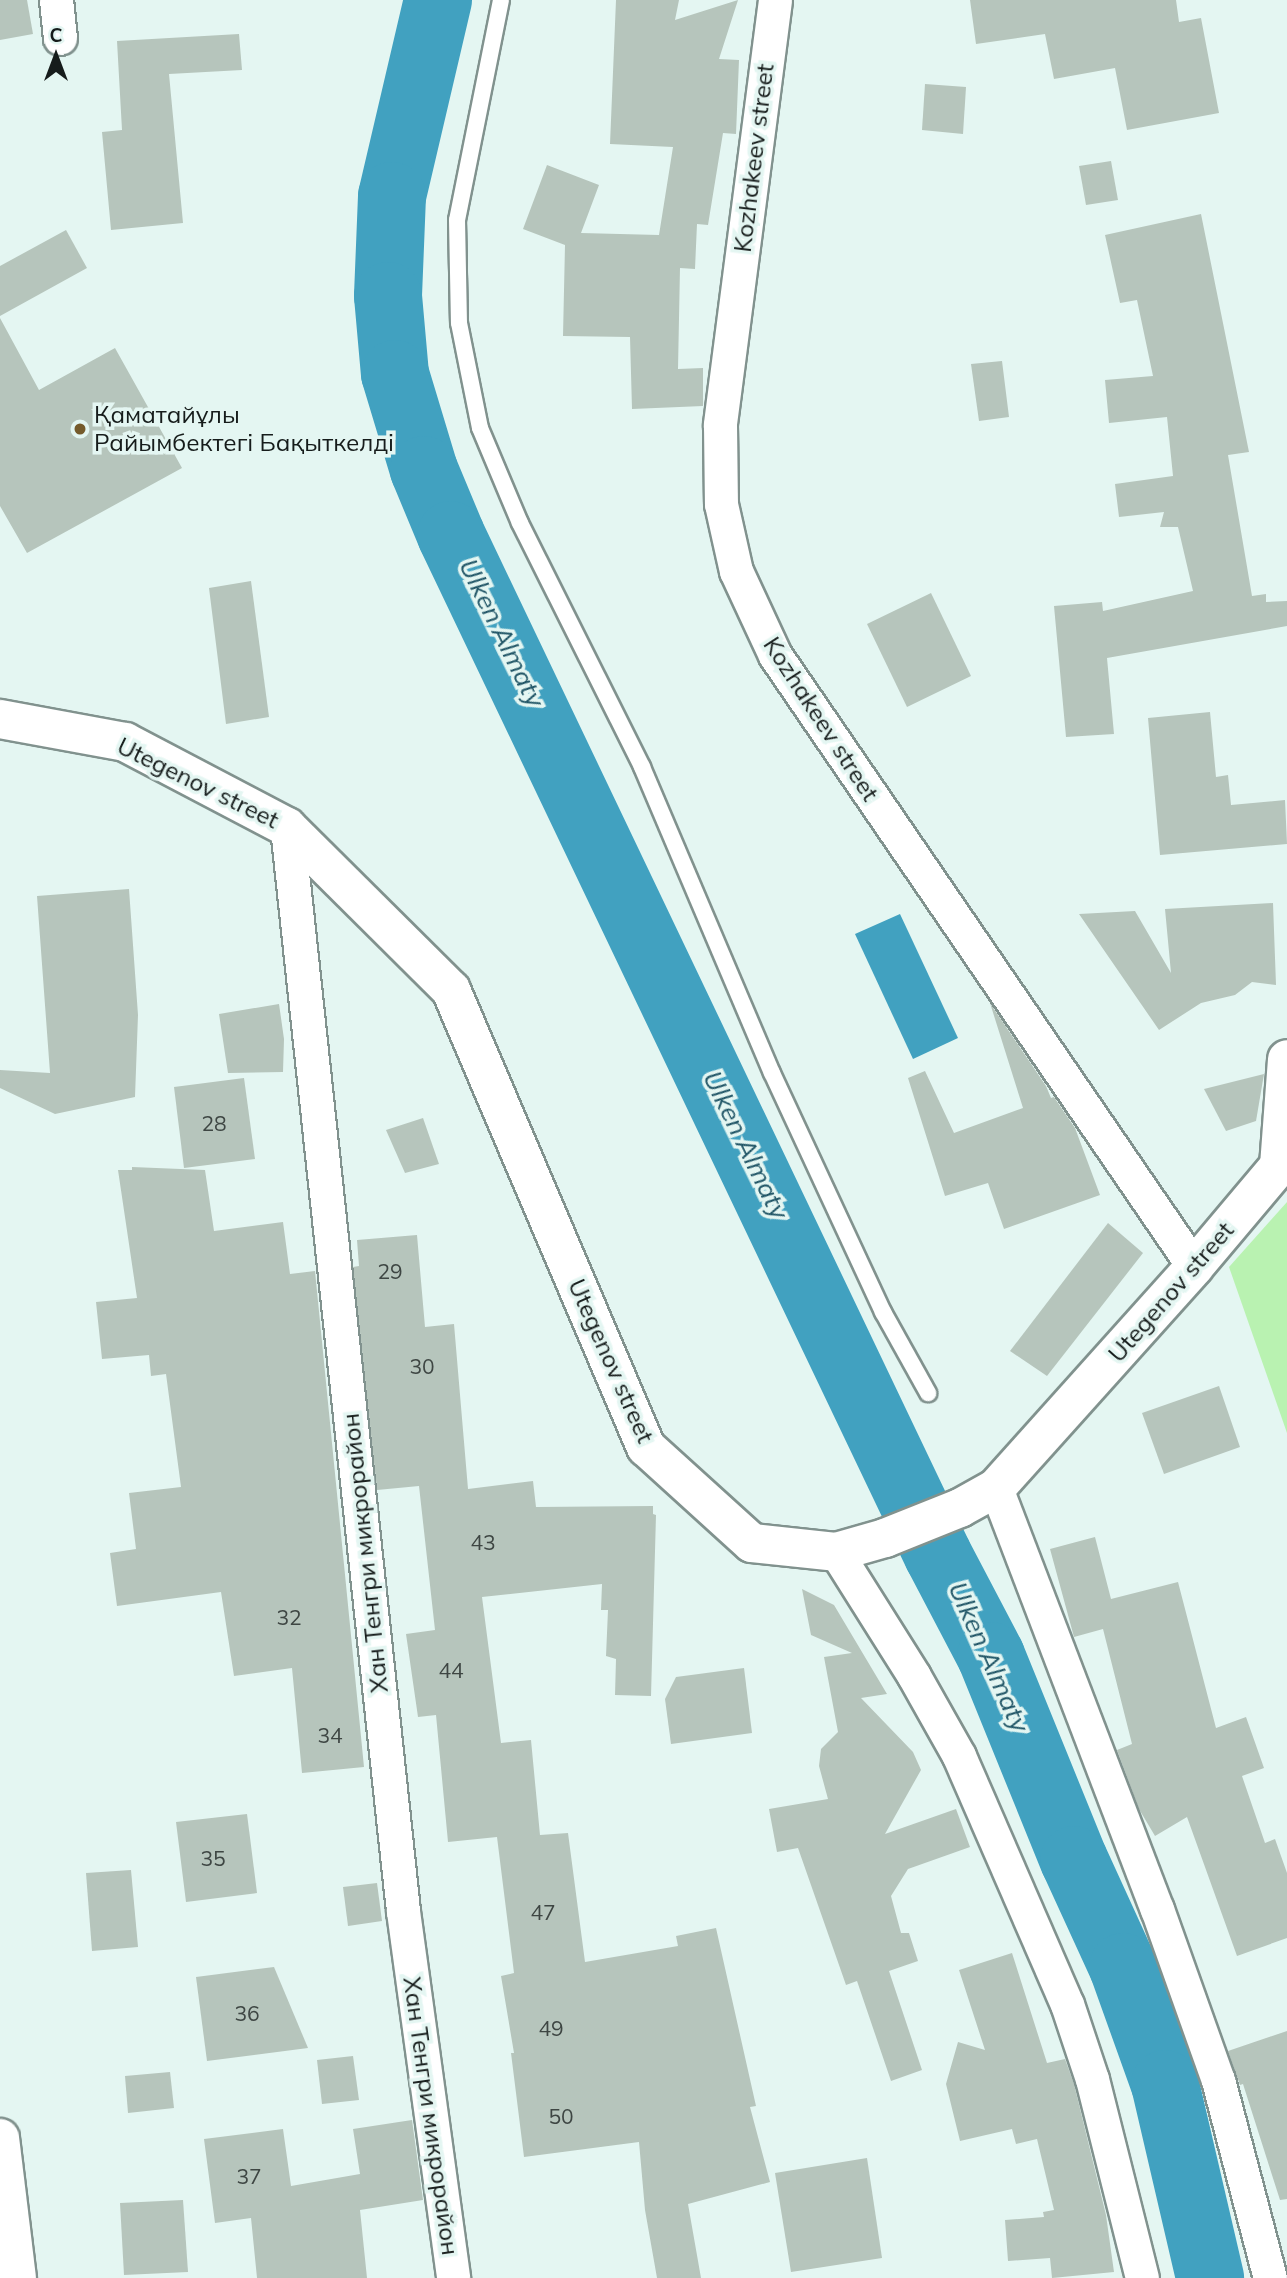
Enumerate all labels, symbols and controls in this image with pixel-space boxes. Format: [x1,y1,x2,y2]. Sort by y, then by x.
north arrow [21,21,91,91]
text: С [49,23,63,47]
street label: Kozhakeev street [728,62,780,254]
place label: Қаматайұлы Райымбектегі Бақыткелді [94,401,394,457]
marker: Қаматайұлы Райымбектегі Бақыткелді [72,421,88,437]
water label: Ulken Almaty [453,554,551,712]
street label: Kozhakeev street [757,632,885,806]
street label: Utegenov street [112,731,284,835]
water label: Ulken Almaty [697,1066,795,1224]
house number: 28 [201,1110,227,1136]
street label: Utegenov street [1102,1216,1240,1368]
house number: 29 [377,1258,403,1284]
street label: Utegenov street [562,1275,660,1447]
house number: 30 [409,1353,435,1379]
street label: Хан Тенгри микрорайон [336,1412,394,1694]
house number: 43 [470,1529,496,1555]
water label: Ulken Almaty [942,1577,1036,1737]
house number: 32 [276,1604,302,1630]
house number: 44 [438,1657,464,1683]
house number: 34 [317,1722,343,1748]
house number: 35 [200,1845,226,1871]
house number: 47 [530,1899,556,1925]
street label: Хан Тенгри микрорайон [397,1975,465,2257]
house number: 36 [234,2000,260,2026]
house number: 49 [538,2015,564,2041]
house number: 50 [548,2103,574,2129]
house number: 37 [236,2163,262,2189]

